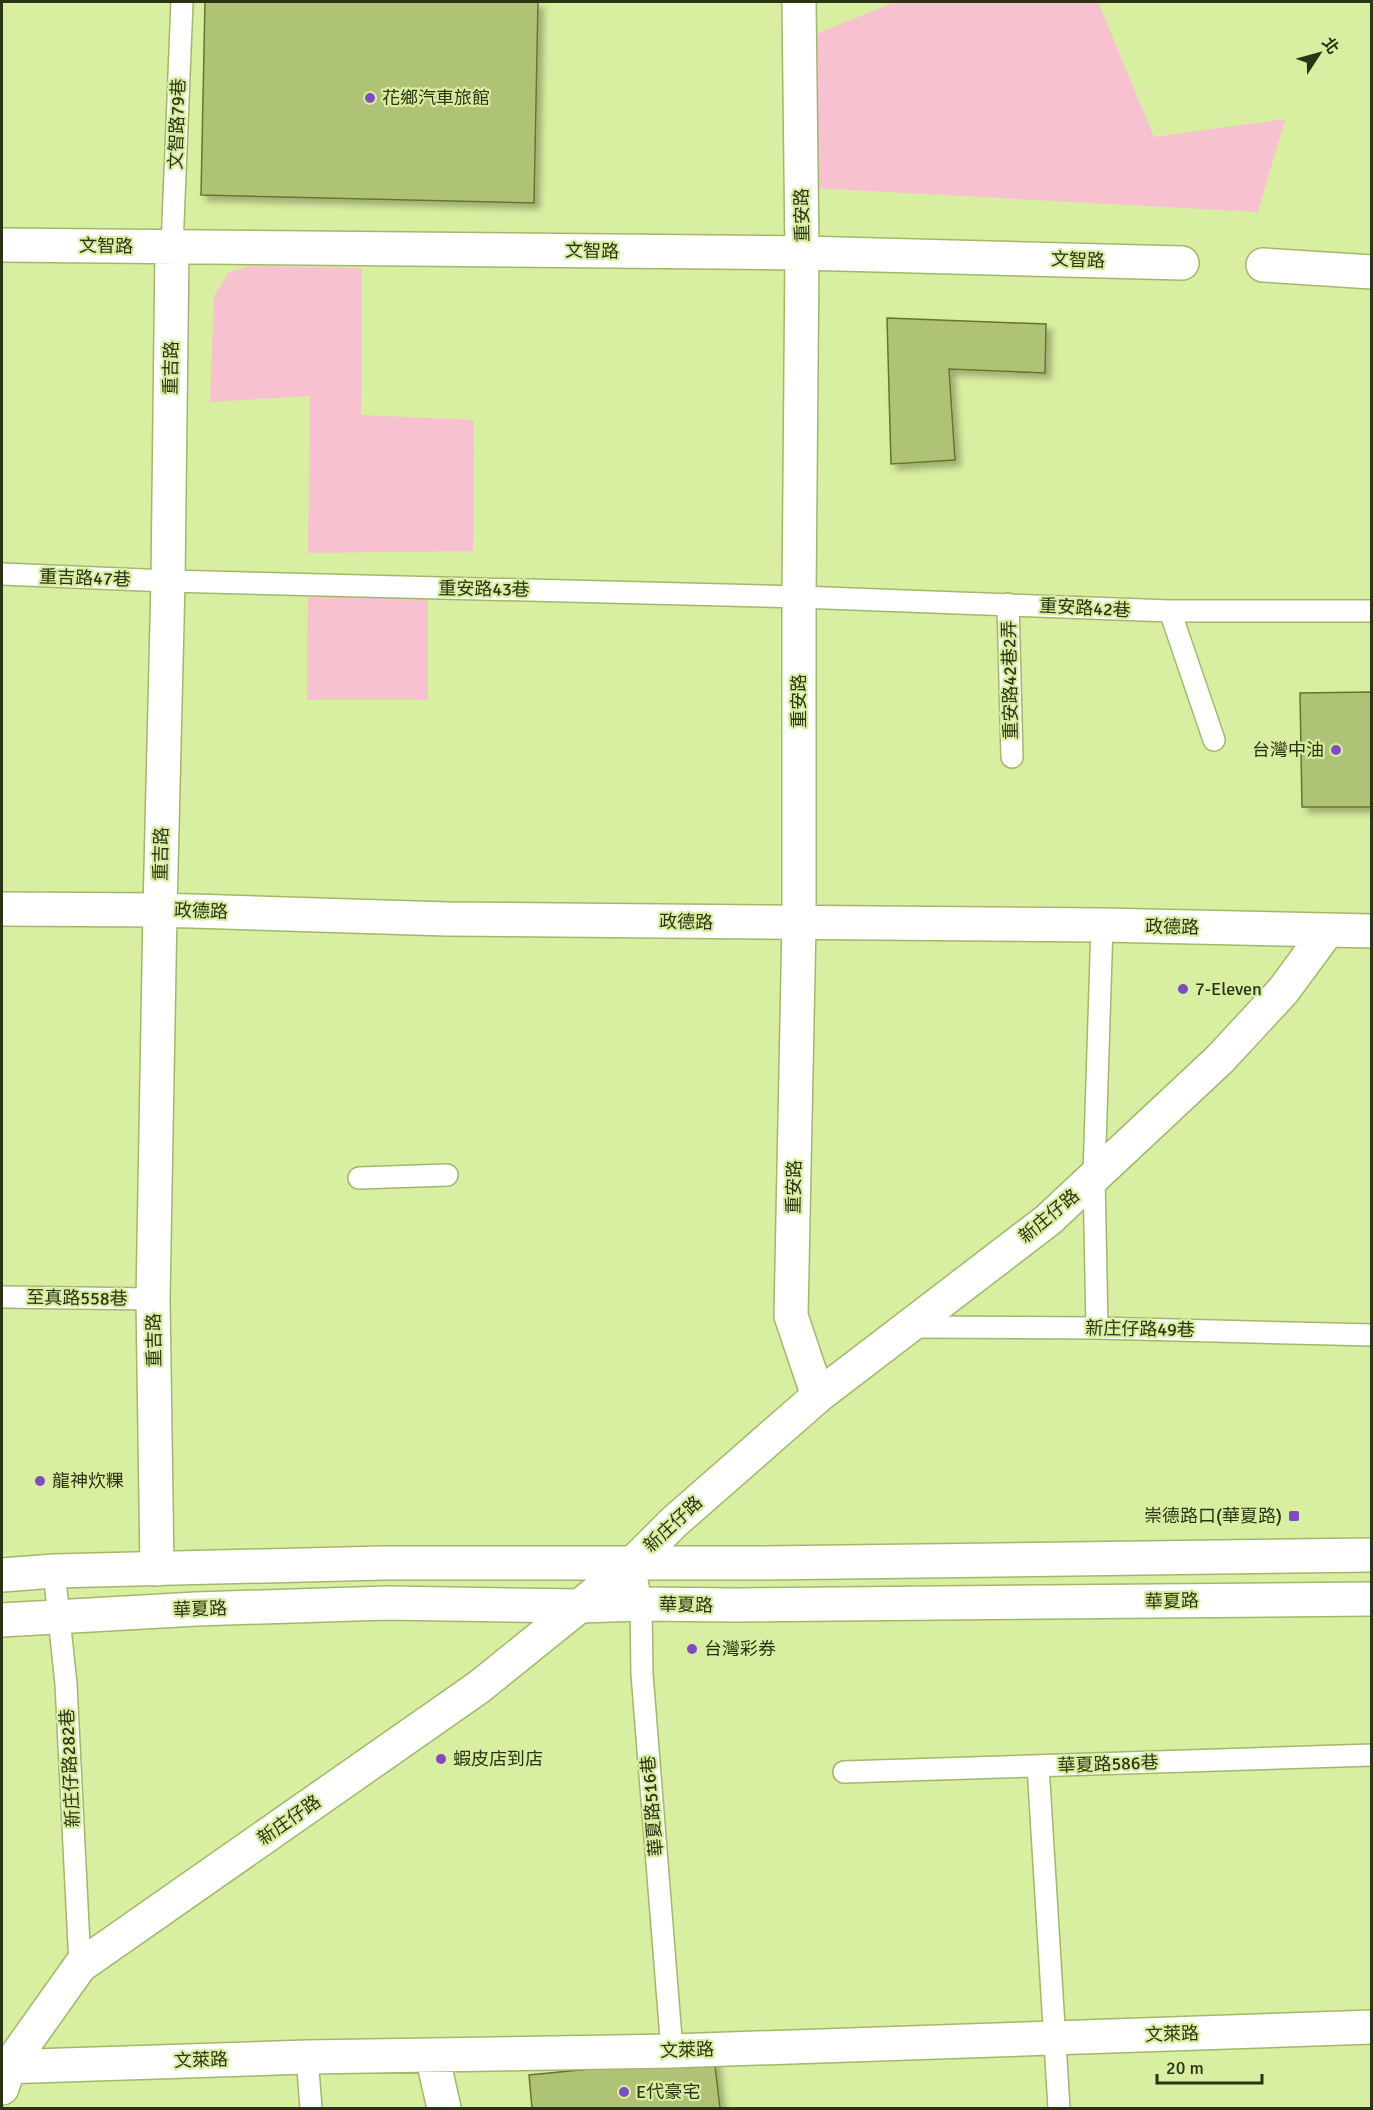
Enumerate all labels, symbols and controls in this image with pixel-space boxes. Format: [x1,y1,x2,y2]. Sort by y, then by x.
north arrow [1289,24,1349,84]
text: 北 [1318,33,1343,58]
street label: 文智路79巷 [164,78,190,170]
place label: 花鄉汽車旅館 [382,87,490,109]
marker: 花鄉汽車旅館 [363,91,377,105]
street label: 重安路 [791,188,813,242]
street label: 文智路 [79,235,133,257]
street label: 文智路 [565,240,619,262]
street label: 文智路 [1051,248,1105,272]
street label: 重吉路 [160,341,182,395]
street label: 重吉路47巷 [39,565,131,591]
street label: 重安路43巷 [438,577,530,601]
street label: 重安路42巷 [1039,595,1131,621]
street label: 重安路42巷2弄 [998,620,1022,740]
street label: 重安路 [788,674,810,728]
place label: 台灣中油 [1252,739,1324,761]
marker: 台灣中油 [1329,743,1343,757]
street label: 重吉路 [150,827,172,881]
street label: 政德路 [174,899,228,923]
street label: 政德路 [659,911,713,933]
street label: 政德路 [1145,916,1199,938]
place label: 7-Eleven [1195,978,1262,1000]
marker: 7-Eleven [1176,982,1190,996]
street label: 重安路 [783,1160,805,1214]
street label: 新庄仔路 [1014,1184,1084,1248]
street label: 至真路558巷 [26,1286,128,1310]
street label: 重吉路 [143,1313,165,1367]
street label: 新庄仔路49巷 [1085,1317,1195,1341]
place label: 龍神炊粿 [52,1470,124,1492]
marker: 龍神炊粿 [33,1474,47,1488]
street label: 新庄仔路 [639,1491,707,1557]
place label: 崇德路口(華夏路) [1144,1505,1282,1527]
marker: 崇德路口(華夏路) [1287,1509,1301,1523]
street label: 華夏路 [1145,1590,1199,1612]
street label: 華夏路 [659,1594,713,1616]
street label: 華夏路 [173,1597,227,1621]
place label: 台灣彩券 [704,1638,776,1660]
marker: 台灣彩券 [685,1642,699,1656]
street label: 新庄仔路282巷 [56,1708,84,1828]
place label: 蝦皮店到店 [453,1748,543,1770]
street label: 華夏路586巷 [1057,1751,1159,1777]
marker: 蝦皮店到店 [434,1752,448,1766]
street label: 華夏路516巷 [637,1755,667,1857]
street label: 新庄仔路 [253,1790,325,1850]
street label: 文萊路 [1145,2022,1199,2046]
street label: 文萊路 [660,2038,714,2062]
scale bar [1157,2047,1262,2085]
street label: 文萊路 [174,2048,228,2072]
text: 20 m [1166,2057,1204,2079]
place label: E代豪宅 [636,2081,700,2103]
marker: E代豪宅 [617,2085,631,2099]

